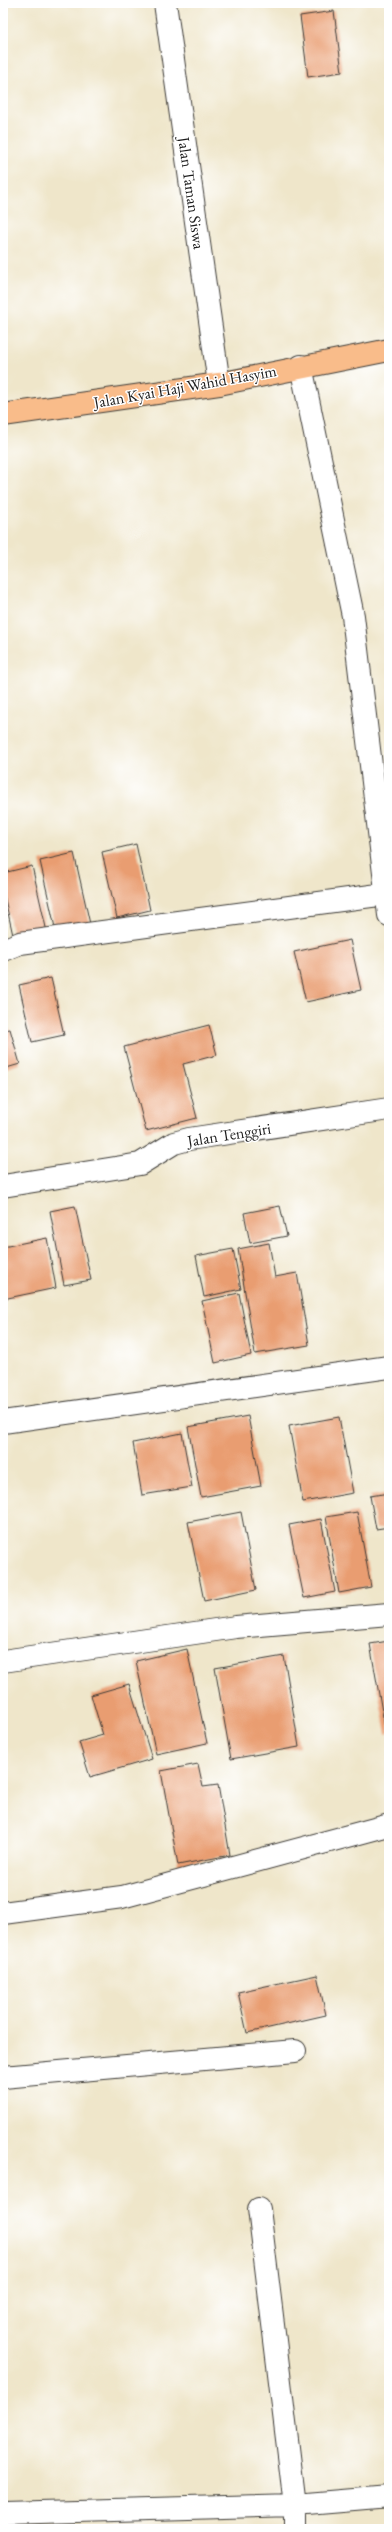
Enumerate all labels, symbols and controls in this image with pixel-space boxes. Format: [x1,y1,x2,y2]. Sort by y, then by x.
street label: Jalan Taman Siswa [173,134,210,251]
street label: Jalan Kyai Haji Wahid Hasyim [90,360,279,413]
street label: Jalan Tenggiri [184,1117,273,1152]

